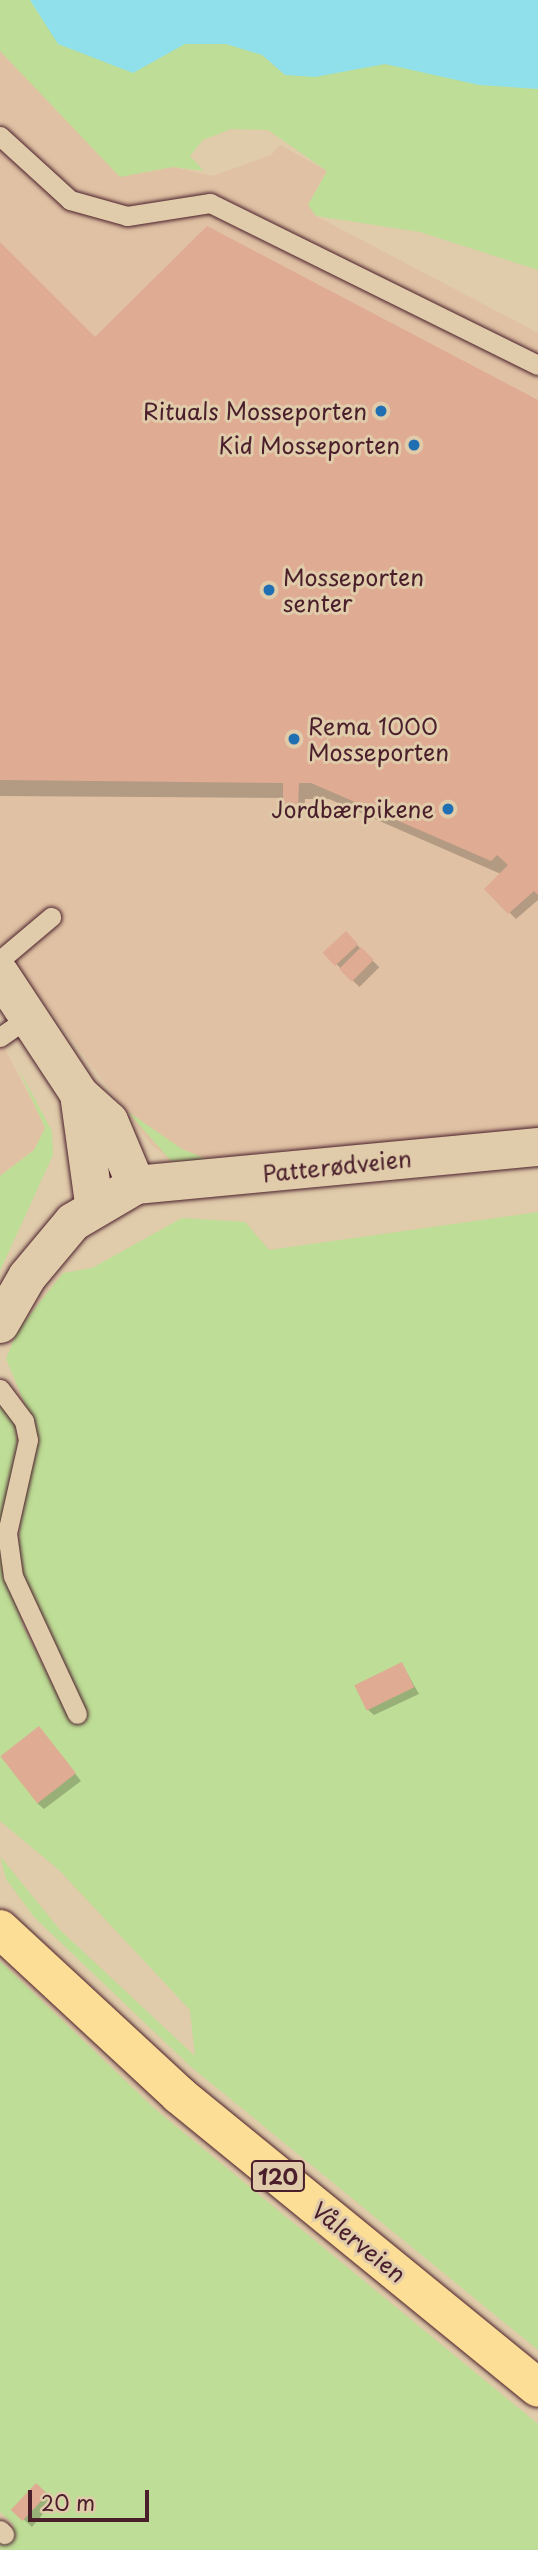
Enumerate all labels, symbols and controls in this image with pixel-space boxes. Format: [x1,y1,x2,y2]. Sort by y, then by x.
place label: Rituals Mosseporten [143,397,367,425]
marker: Rituals Mosseporten [373,403,389,419]
place label: Kid Mosseporten [216,431,400,459]
marker: Kid Mosseporten [406,437,422,453]
place label: Mosseporten senter [283,563,424,617]
marker: Mosseporten senter [261,582,277,598]
place label: Rema 1000 Mosseporten [308,712,449,766]
marker: Rema 1000 Mosseporten [286,731,302,747]
place label: Jordbærpikene [271,795,434,823]
marker: Jordbærpikene [440,801,456,817]
street label: Patterødveien [261,1144,413,1188]
road number: 120 [250,2158,306,2194]
street label: Vålerveien [307,2196,411,2288]
scale bar [32,2476,152,2520]
text: 20 m [41,2486,95,2518]

